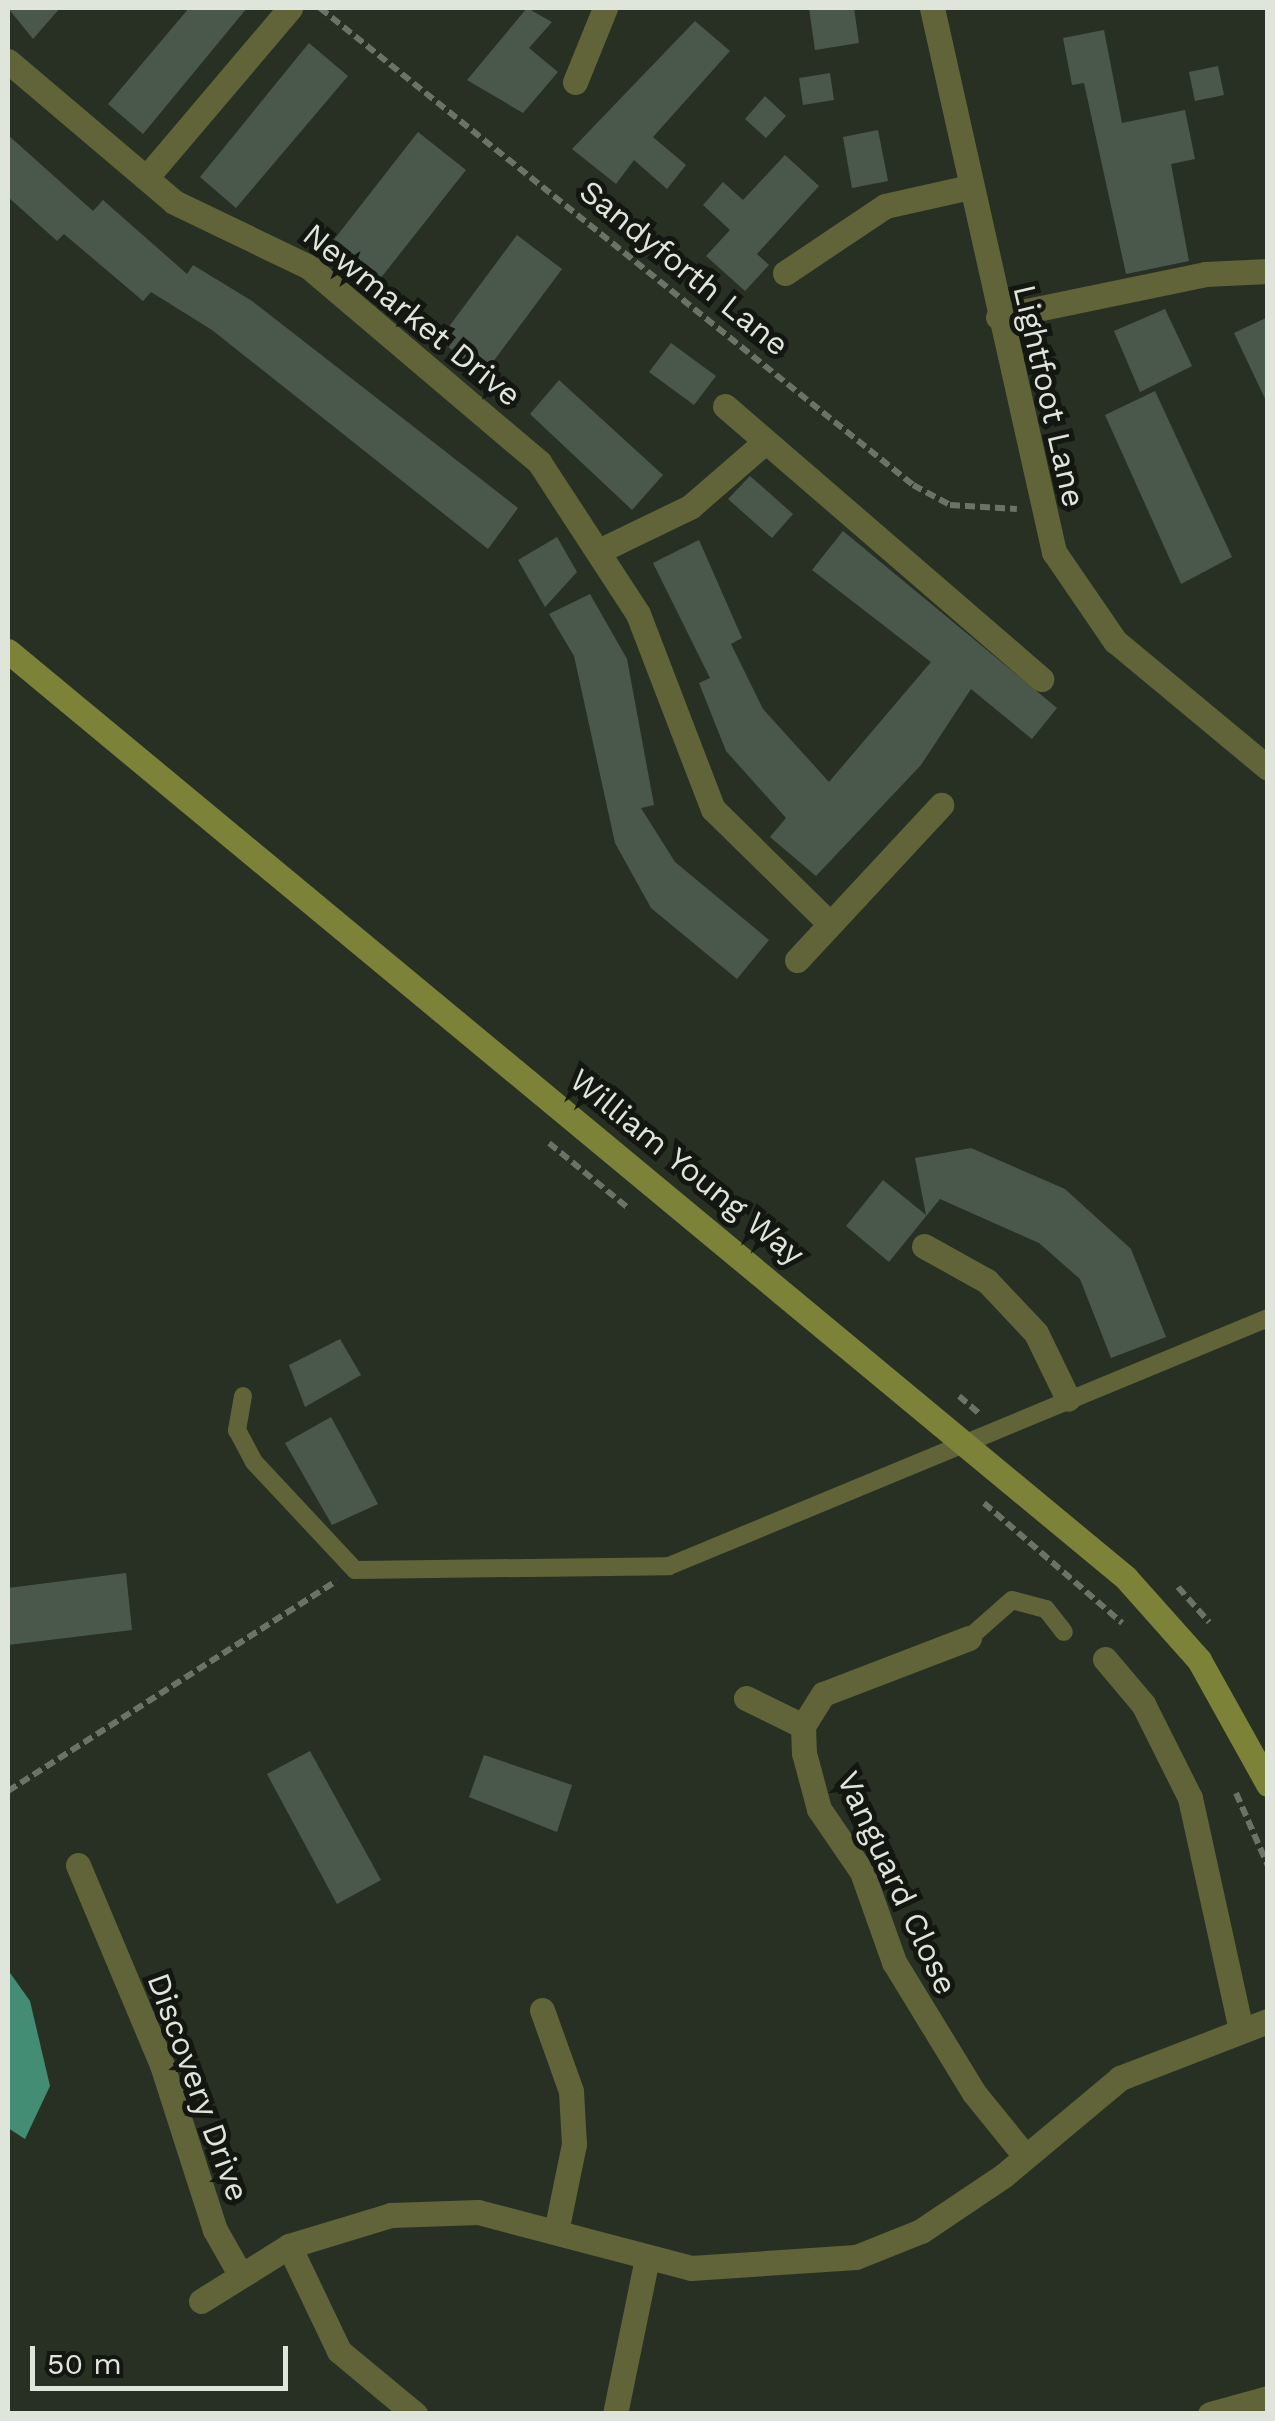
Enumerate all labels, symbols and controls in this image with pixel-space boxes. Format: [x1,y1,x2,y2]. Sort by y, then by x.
street label: Sandyforth Lane [572,172,796,364]
street label: Newmarket Drive [295,215,529,415]
street label: Lightfoot Lane [1005,281,1093,511]
street label: William Young Way [561,1060,813,1274]
street label: Vanguard Close [829,1765,965,2001]
street label: Discovery Drive [139,1967,257,2207]
scale bar [35,2326,292,2388]
text: 50 m [47,2346,122,2381]

